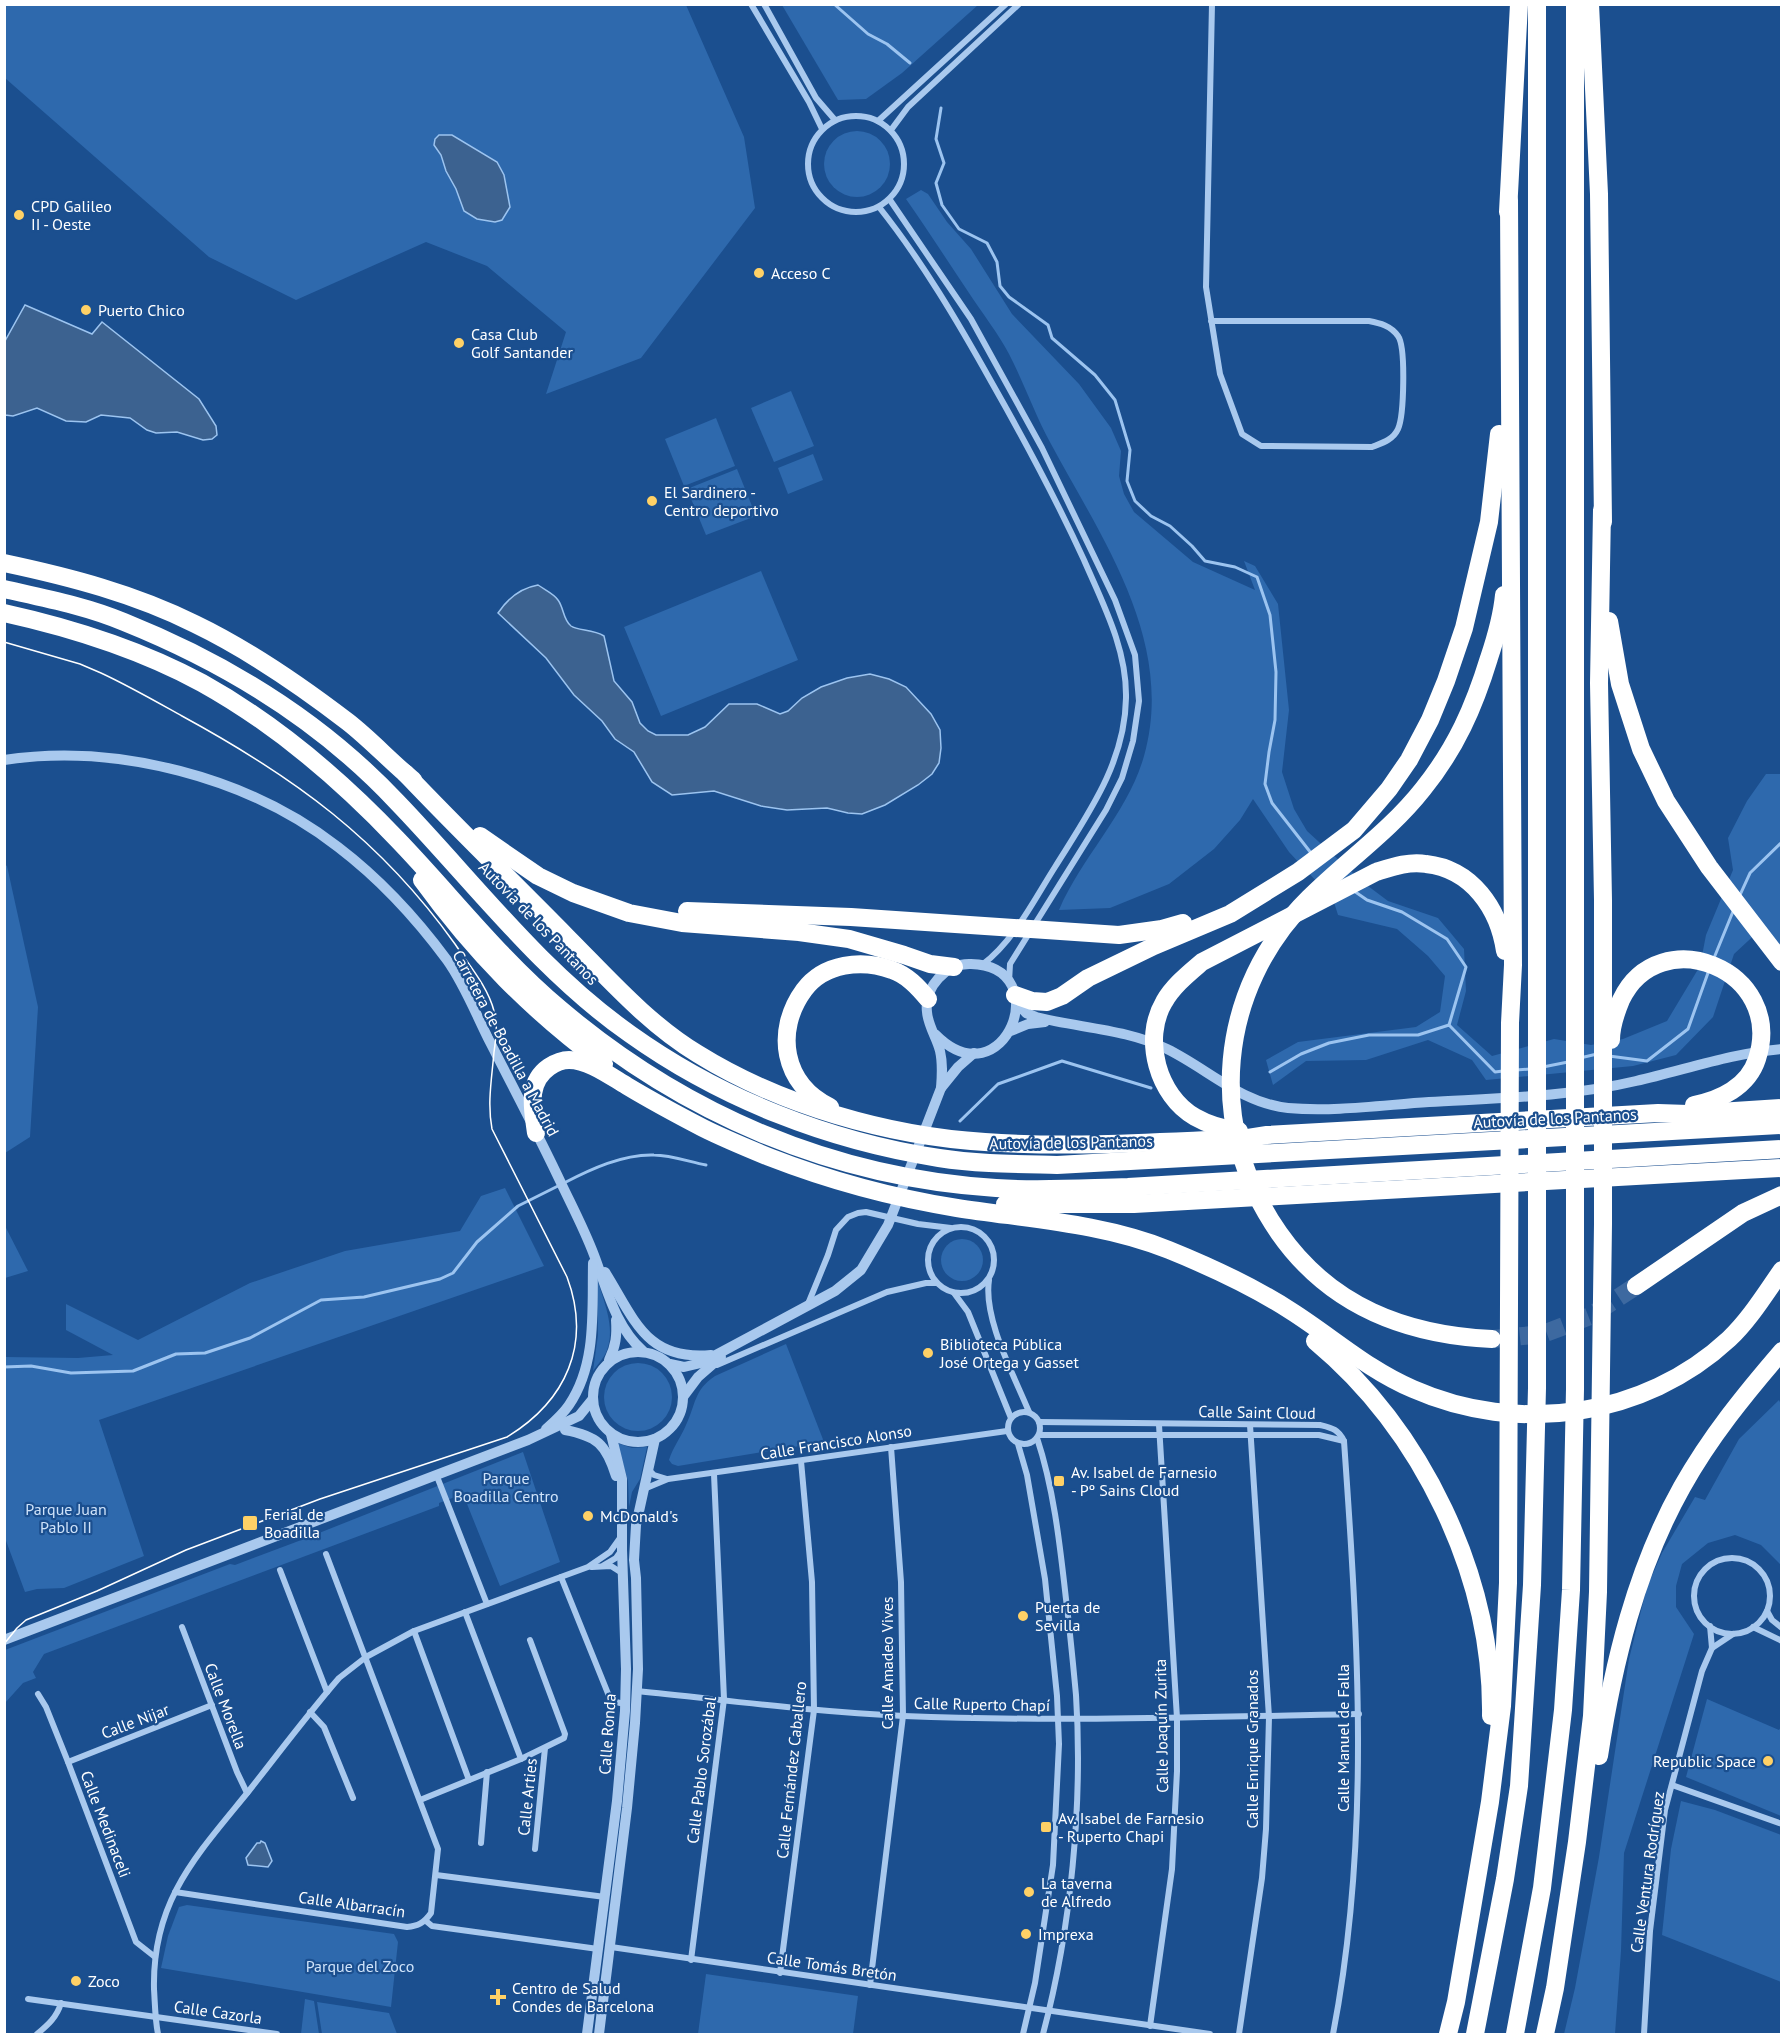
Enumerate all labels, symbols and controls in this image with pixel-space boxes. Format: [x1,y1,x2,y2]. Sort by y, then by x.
place label: CPD Galileo II - Oeste [31,196,112,234]
marker: CPD Galileo II - Oeste [12,208,26,222]
place label: Acceso C [771,263,831,283]
marker: Acceso C [752,266,766,280]
place label: Puerto Chico [98,300,185,320]
marker: Puerto Chico [79,303,93,317]
place label: Casa Club Golf Santander [471,324,573,362]
marker: Casa Club Golf Santander [452,336,466,350]
place label: El Sardinero - Centro deportivo [664,482,779,520]
marker: El Sardinero - Centro deportivo [645,494,659,508]
street label: Autovía de los Pantanos [475,857,603,989]
street label: Carretera de Boadilla a Madrid [448,947,564,1139]
street label: Autovía de los Pantanos [1473,1104,1637,1132]
street label: Autovía de los Pantanos [989,1131,1153,1153]
place label: Biblioteca Pública José Ortega y Gasset [939,1334,1079,1372]
marker: Biblioteca Pública José Ortega y Gasset [921,1346,935,1360]
street label: Calle Saint Cloud [1198,1401,1316,1423]
street label: Calle Francisco Alonso [759,1420,913,1464]
place label: Av. Isabel de Farnesio - Pº Sains Cloud [1071,1462,1217,1500]
park label: Parque Boadilla Centro [453,1468,559,1506]
marker: Av. Isabel de Farnesio - Pº Sains Cloud [1052,1474,1066,1488]
park label: Parque Juan Pablo II [25,1499,107,1537]
place label: Ferial de Boadilla [264,1504,324,1542]
place label: McDonald's [600,1506,678,1526]
marker: McDonald's [581,1509,595,1523]
marker: Ferial de Boadilla [241,1514,259,1532]
street label: Calle Amadeo Vives [877,1596,897,1730]
place label: Puerta de Sevilla [1035,1597,1100,1635]
marker: Puerta de Sevilla [1016,1609,1030,1623]
street label: Calle Joaquín Zurita [1150,1659,1172,1793]
street label: Calle Morella [200,1660,252,1752]
street label: Calle Manuel de Falla [1333,1664,1353,1812]
street label: Calle Enrique Granados [1242,1669,1262,1829]
street label: Calle Fernández Caballero [772,1680,810,1860]
street label: Calle Ronda [594,1693,620,1775]
street label: Calle Ruperto Chapí [914,1693,1050,1715]
street label: Calle Pablo Sorozábal [682,1695,720,1845]
street label: Calle Nijar [98,1699,172,1743]
place label: Republic Space [1653,1751,1756,1771]
marker: Republic Space [1761,1754,1775,1768]
street label: Calle Arties [513,1757,541,1837]
street label: Calle Medinaceli [76,1768,136,1880]
street label: Calle Ventura Rodríguez [1626,1790,1668,1954]
place label: Av. Isabel de Farnesio - Ruperto Chapi [1058,1808,1204,1846]
marker: Av. Isabel de Farnesio - Ruperto Chapi [1039,1820,1053,1834]
place label: La taverna de Alfredo [1041,1873,1112,1911]
marker: La taverna de Alfredo [1022,1885,1036,1899]
street label: Calle Albarracín [297,1887,407,1921]
place label: Imprexa [1038,1924,1094,1944]
marker: Imprexa [1019,1927,1033,1941]
street label: Calle Tomás Bretón [766,1947,898,1985]
park label: Parque del Zoco [306,1956,414,1976]
place label: Zoco [88,1971,120,1991]
marker: Zoco [69,1974,83,1988]
place label: Centro de Salud Condes de Barcelona [512,1978,654,2016]
marker: Centro de Salud Condes de Barcelona [489,1988,507,2006]
street label: Calle Cazorla [173,1996,263,2028]

